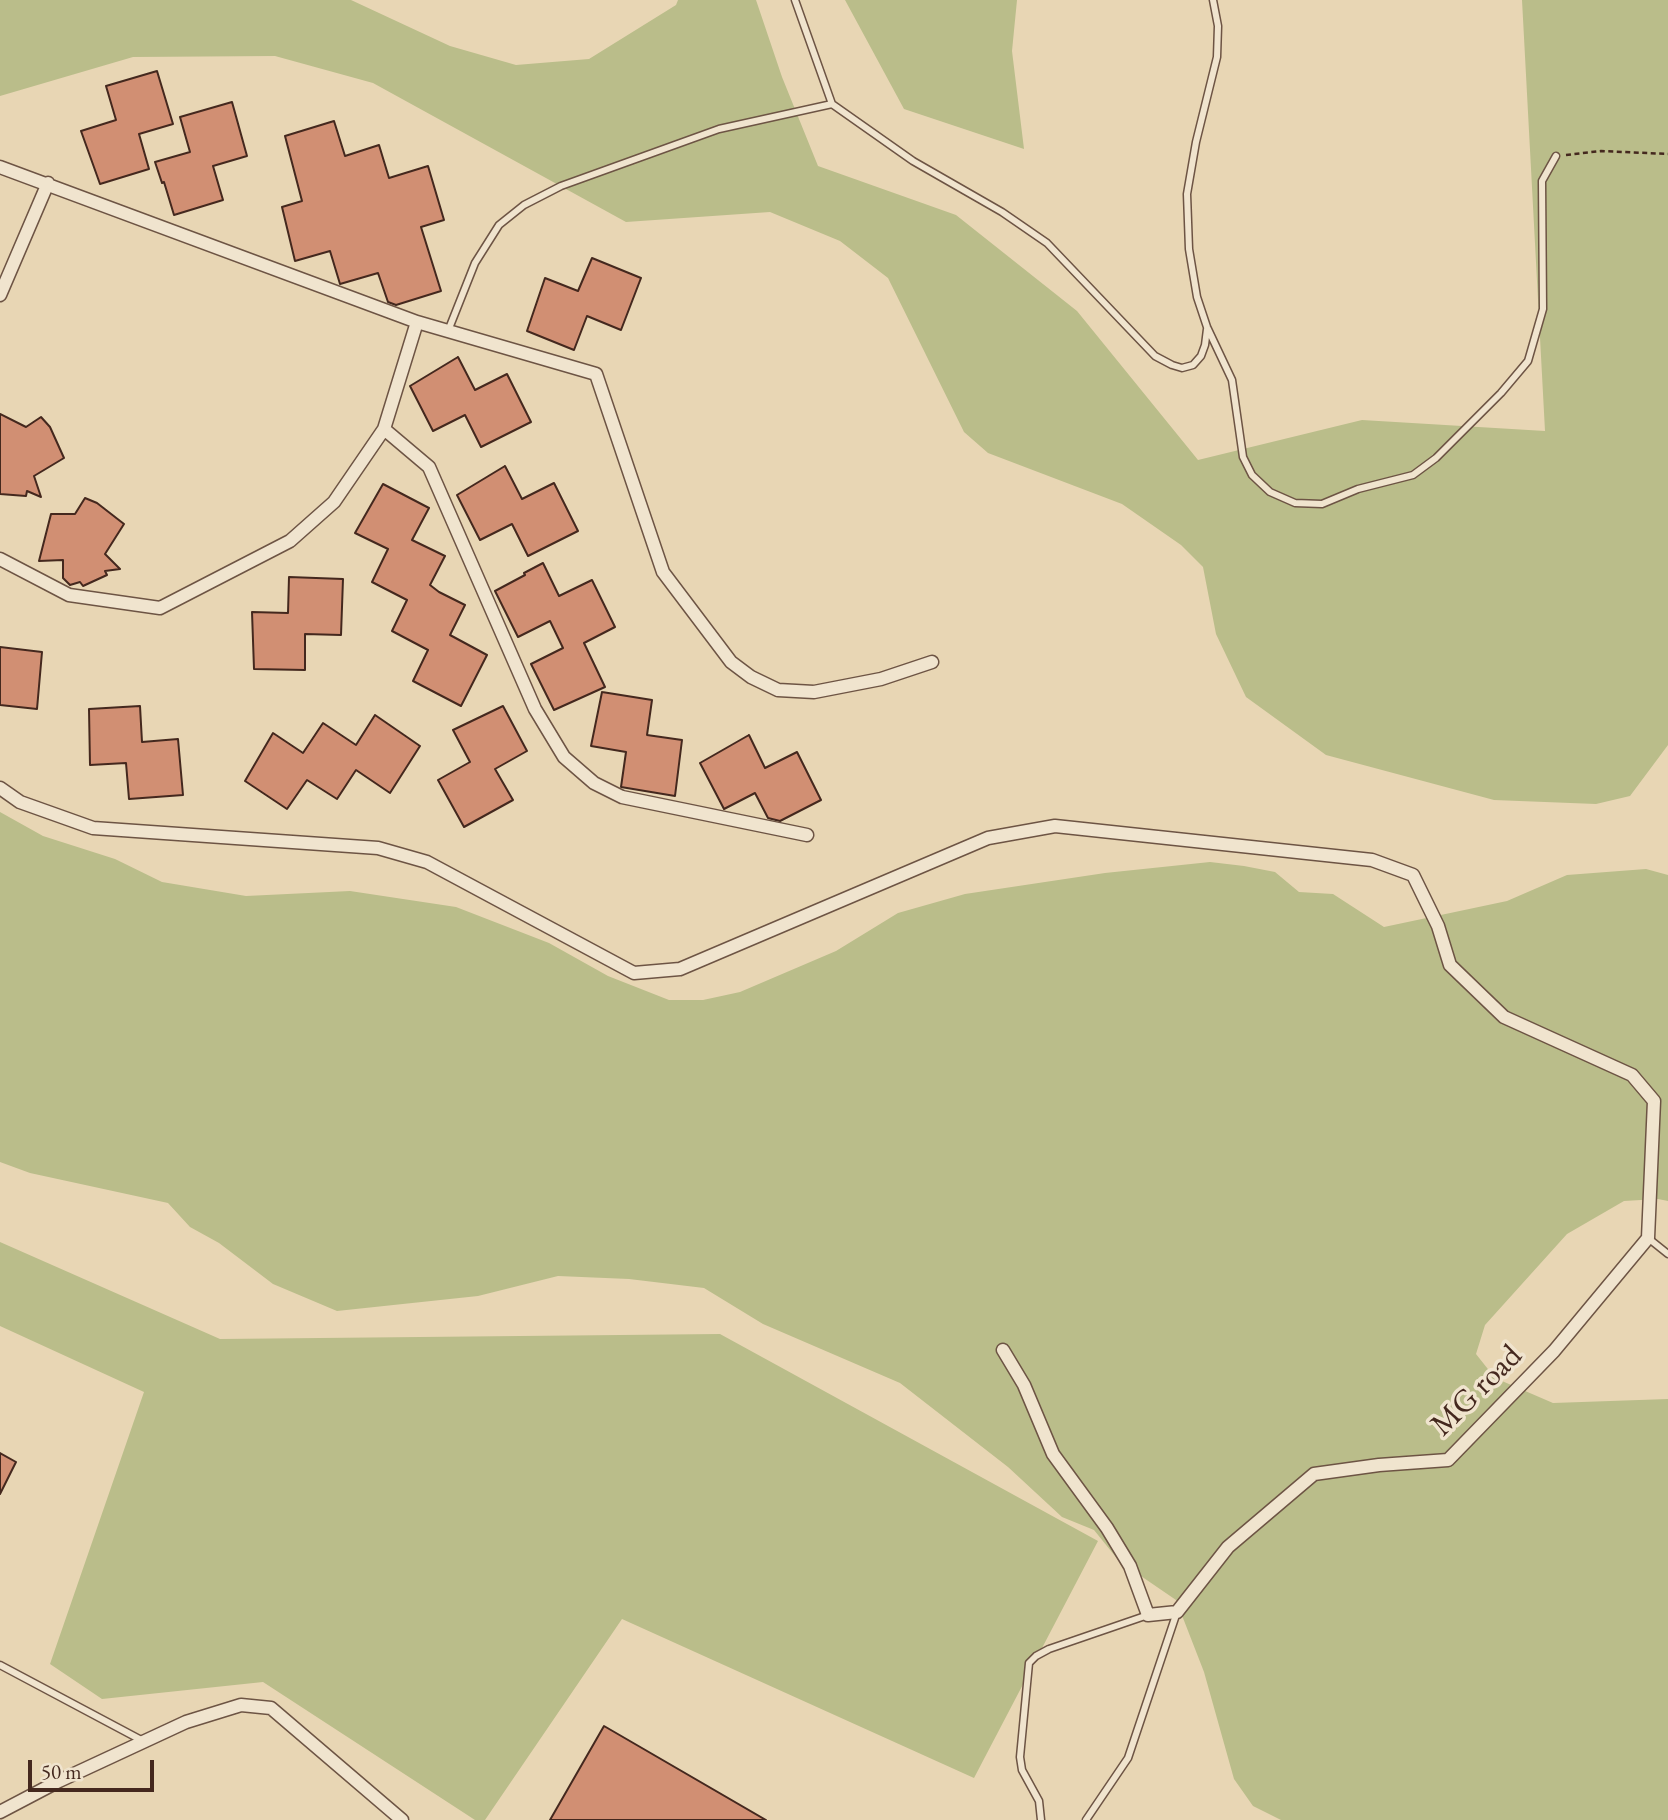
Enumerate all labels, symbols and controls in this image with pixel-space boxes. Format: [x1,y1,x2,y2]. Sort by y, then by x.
street label: MG road [1423,1337,1531,1445]
scale bar [32,1746,158,1790]
text: 50 m [41,1758,82,1785]

